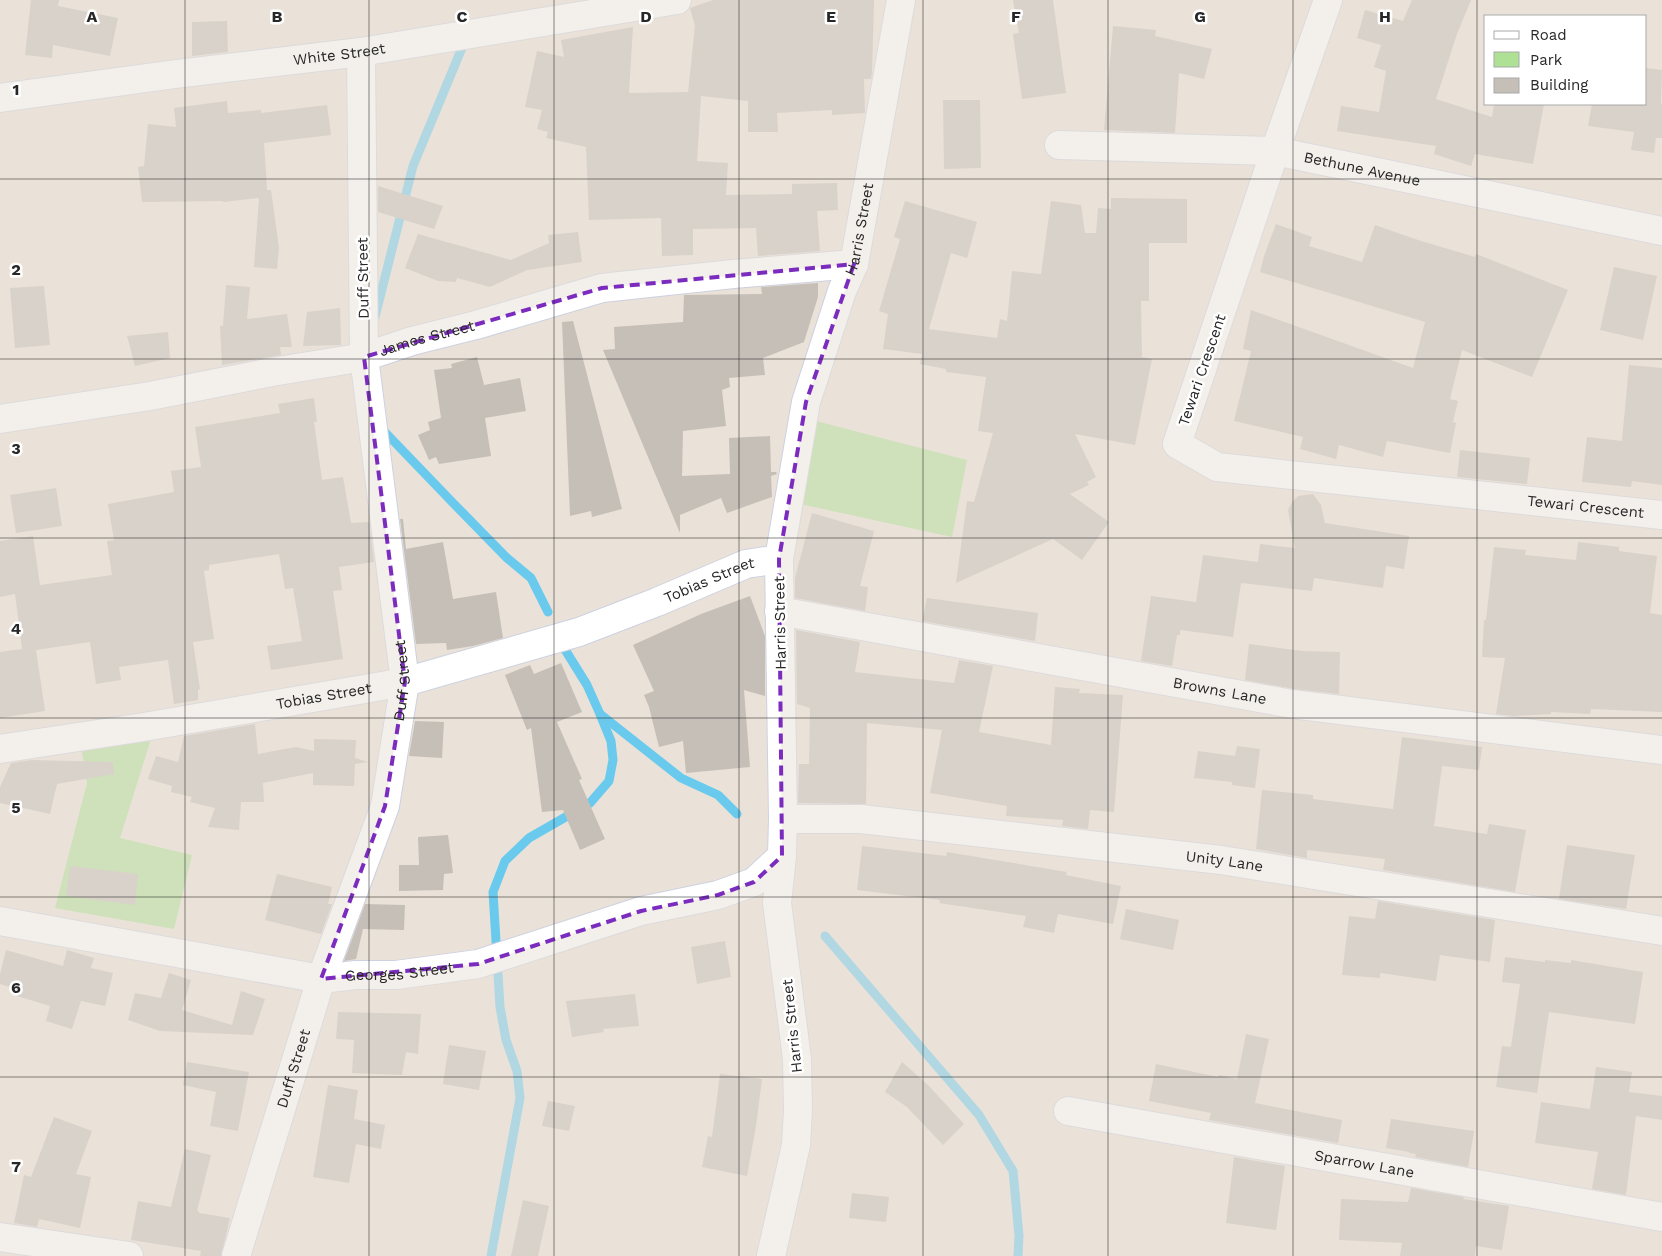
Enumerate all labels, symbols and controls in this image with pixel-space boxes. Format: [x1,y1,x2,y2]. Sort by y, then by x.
text: A [87,7,98,26]
text: B [272,7,283,26]
text: C [457,7,468,26]
text: D [640,7,652,26]
text: E [826,7,836,26]
text: F [1011,7,1021,26]
text: G [1194,7,1206,26]
text: H [1379,7,1391,26]
legend [1484,15,1647,105]
text: Road [1530,26,1567,44]
street label: White Street [292,39,387,69]
text: Park [1530,51,1563,69]
text: Building [1530,76,1588,94]
text: 1 [13,80,19,99]
street label: Bethune Avenue [1302,148,1422,190]
street label: Harris Street [841,181,877,279]
street label: Duff Street [353,236,373,319]
text: 2 [11,260,21,279]
street label: Tewari Crescent [1174,311,1230,428]
street label: James Street [377,317,477,360]
text: 3 [11,439,21,458]
street label: Tewari Crescent [1526,492,1646,522]
street label: Tobias Street [661,554,756,607]
street label: Harris Street [770,575,790,670]
text: 4 [11,619,21,638]
street label: Duff Street [390,639,414,723]
street label: Browns Lane [1172,674,1268,708]
street label: Tobias Street [275,679,373,713]
text: 5 [11,798,21,817]
street label: Unity Lane [1185,847,1265,876]
street label: Georges Street [344,958,456,985]
text: 6 [11,978,21,997]
street label: Harris Street [778,978,806,1074]
street label: Duff Street [273,1026,314,1110]
street label: Sparrow Lane [1313,1146,1416,1182]
text: 7 [11,1157,21,1176]

